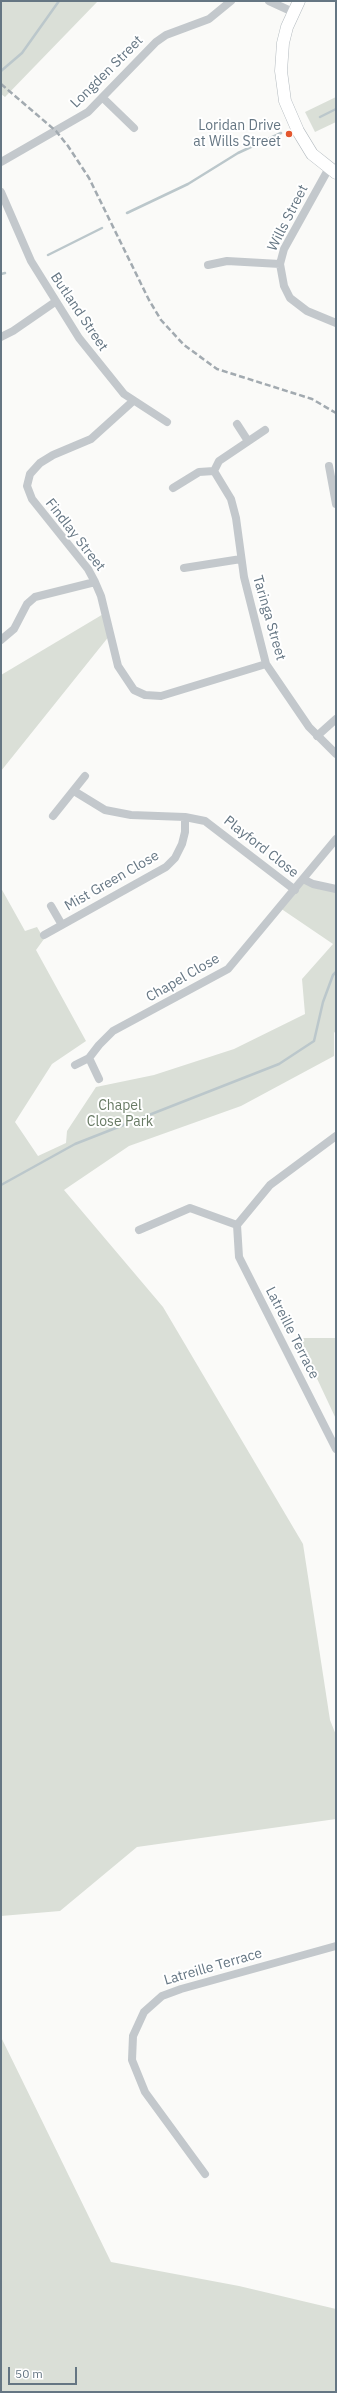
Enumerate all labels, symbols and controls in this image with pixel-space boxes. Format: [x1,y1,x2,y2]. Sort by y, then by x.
street label: Longden Street [67,32,147,112]
place label: Loridan Drive at Wills Street [193,118,281,150]
marker: Loridan Drive at Wills Street [284,129,294,139]
street label: Wills Street [264,182,312,254]
street label: Butland Street [47,270,111,354]
street label: Findlay Street [42,495,108,575]
street label: Taringa Street [249,574,289,662]
street label: Playford Close [220,813,302,881]
street label: Mist Green Close [62,847,162,915]
street label: Chapel Close [143,950,223,1006]
park label: Chapel Close Park [87,1098,153,1130]
street label: Latreille Terrace [262,1284,322,1382]
street label: Latreille Terrace [162,1945,264,1989]
scale bar [10,2359,79,2385]
text: 50 m [15,2366,43,2381]

